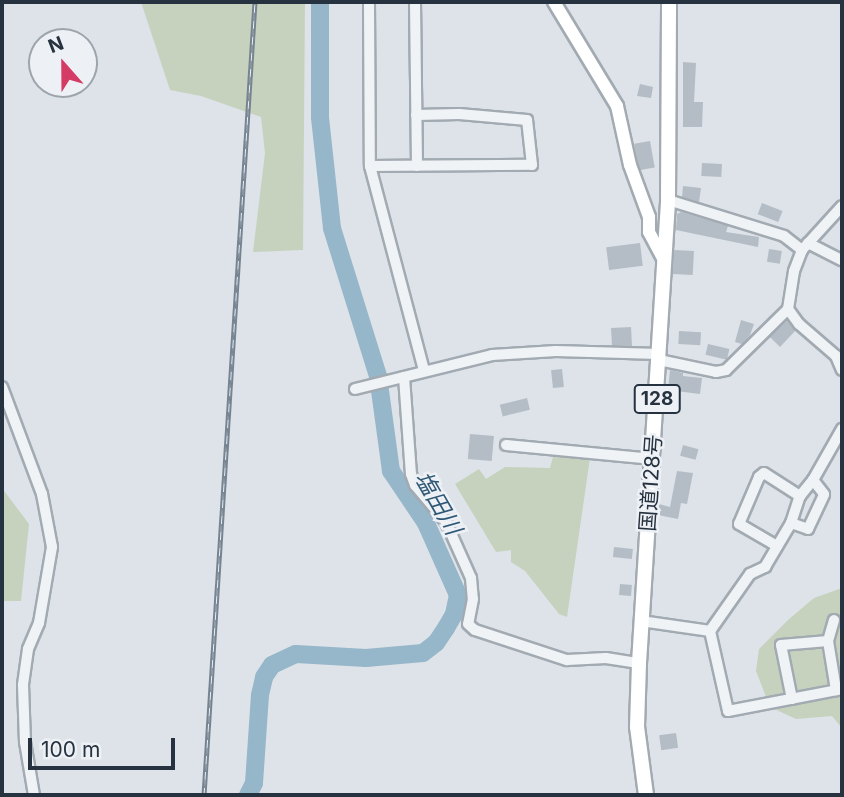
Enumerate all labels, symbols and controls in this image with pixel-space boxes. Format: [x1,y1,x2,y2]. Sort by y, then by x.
north arrow [28,28,98,98]
text: N [45,31,67,58]
road number: 128 [632,384,682,414]
street label: 国道128号 [635,434,667,532]
water label: 塩田川 [409,466,467,540]
scale bar [32,724,178,768]
text: 100 m [41,737,100,762]

